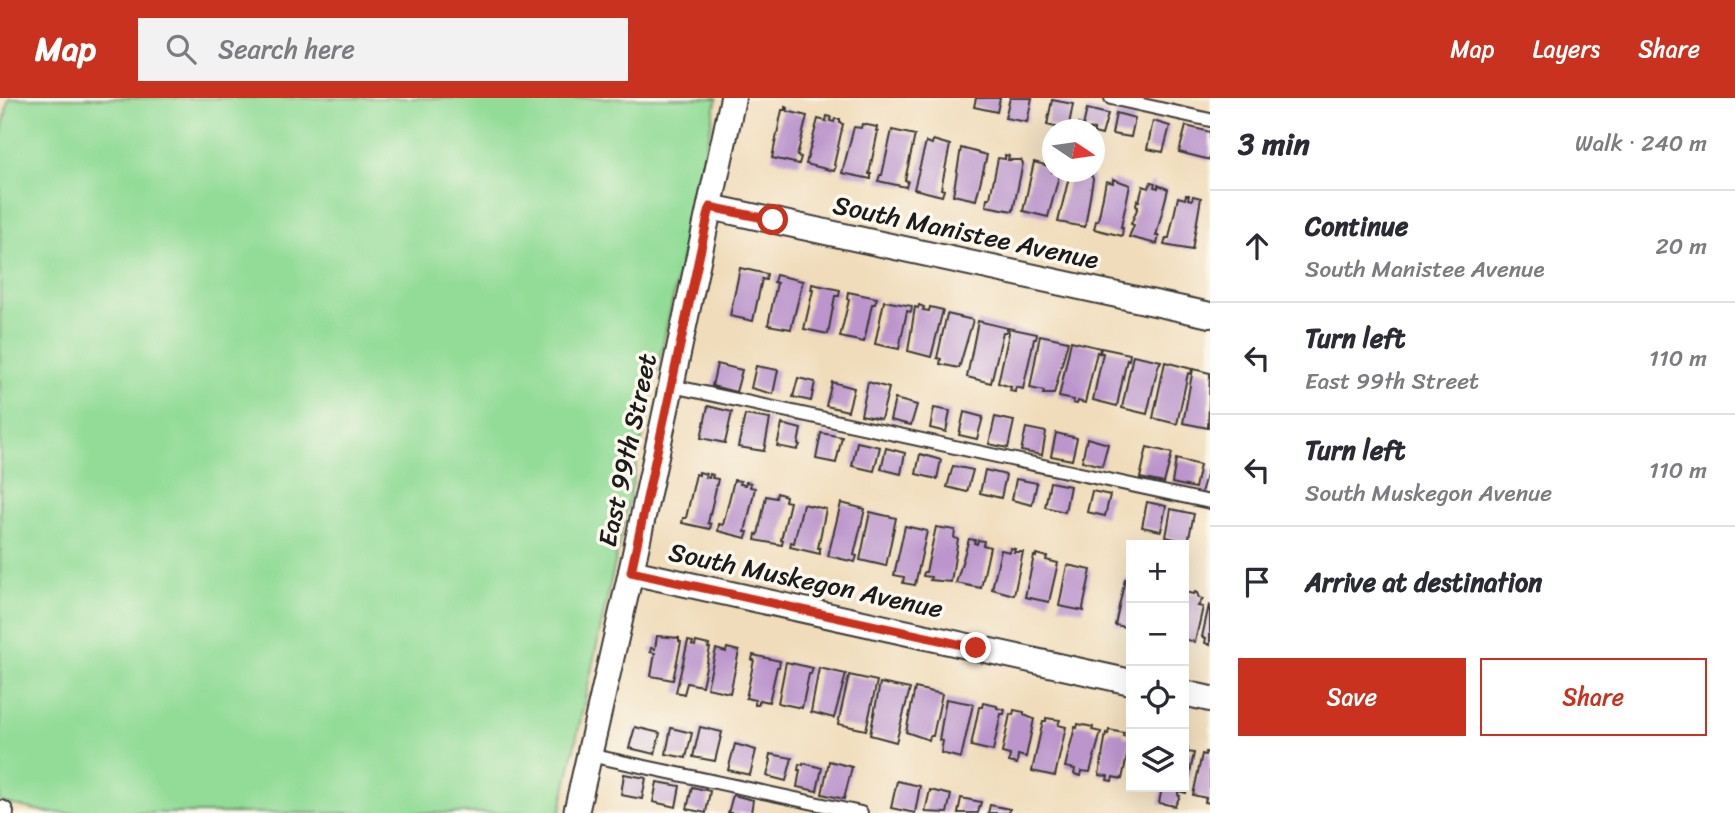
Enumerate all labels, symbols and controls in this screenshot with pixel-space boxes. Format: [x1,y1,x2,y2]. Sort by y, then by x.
search box [138,18,628,81]
text: Map [35,20,96,78]
text: Search here [218,26,355,72]
text: Map [1450,28,1495,70]
text: Layers [1533,28,1600,70]
text: Share [1638,28,1700,70]
icon: search [162,30,200,68]
text: 3 min [1238,117,1310,171]
north arrow [1042,119,1105,182]
text: Walk · 240 m [1575,123,1707,164]
street label: South Manistee Avenue [829,181,1104,283]
text: Continue [1305,203,1408,249]
route start [757,204,788,235]
text: 20 m [1656,226,1707,267]
icon: ahead [1238,227,1276,265]
text: South Manistee Avenue [1305,249,1545,290]
text: Turn left [1305,315,1405,361]
text: 110 m [1649,338,1707,379]
icon: left [1238,339,1276,377]
street label: East 99th Street [584,349,670,551]
text: East 99th Street [1305,361,1479,402]
text: Turn left [1305,427,1405,473]
text: 110 m [1649,450,1707,491]
icon: left [1238,451,1276,489]
text: South Muskegon Avenue [1305,473,1552,514]
street label: South Muskegon Avenue [665,528,947,632]
map controls [1126,540,1189,792]
button: + [1126,540,1189,603]
text: Arrive at destination [1305,559,1542,605]
icon: arrive [1238,563,1276,601]
button: − [1126,603,1189,666]
route end [960,632,991,663]
button: Save [1238,658,1466,736]
button: Share [1480,658,1707,736]
button: locate [1126,666,1189,729]
button: layers [1126,729,1189,792]

